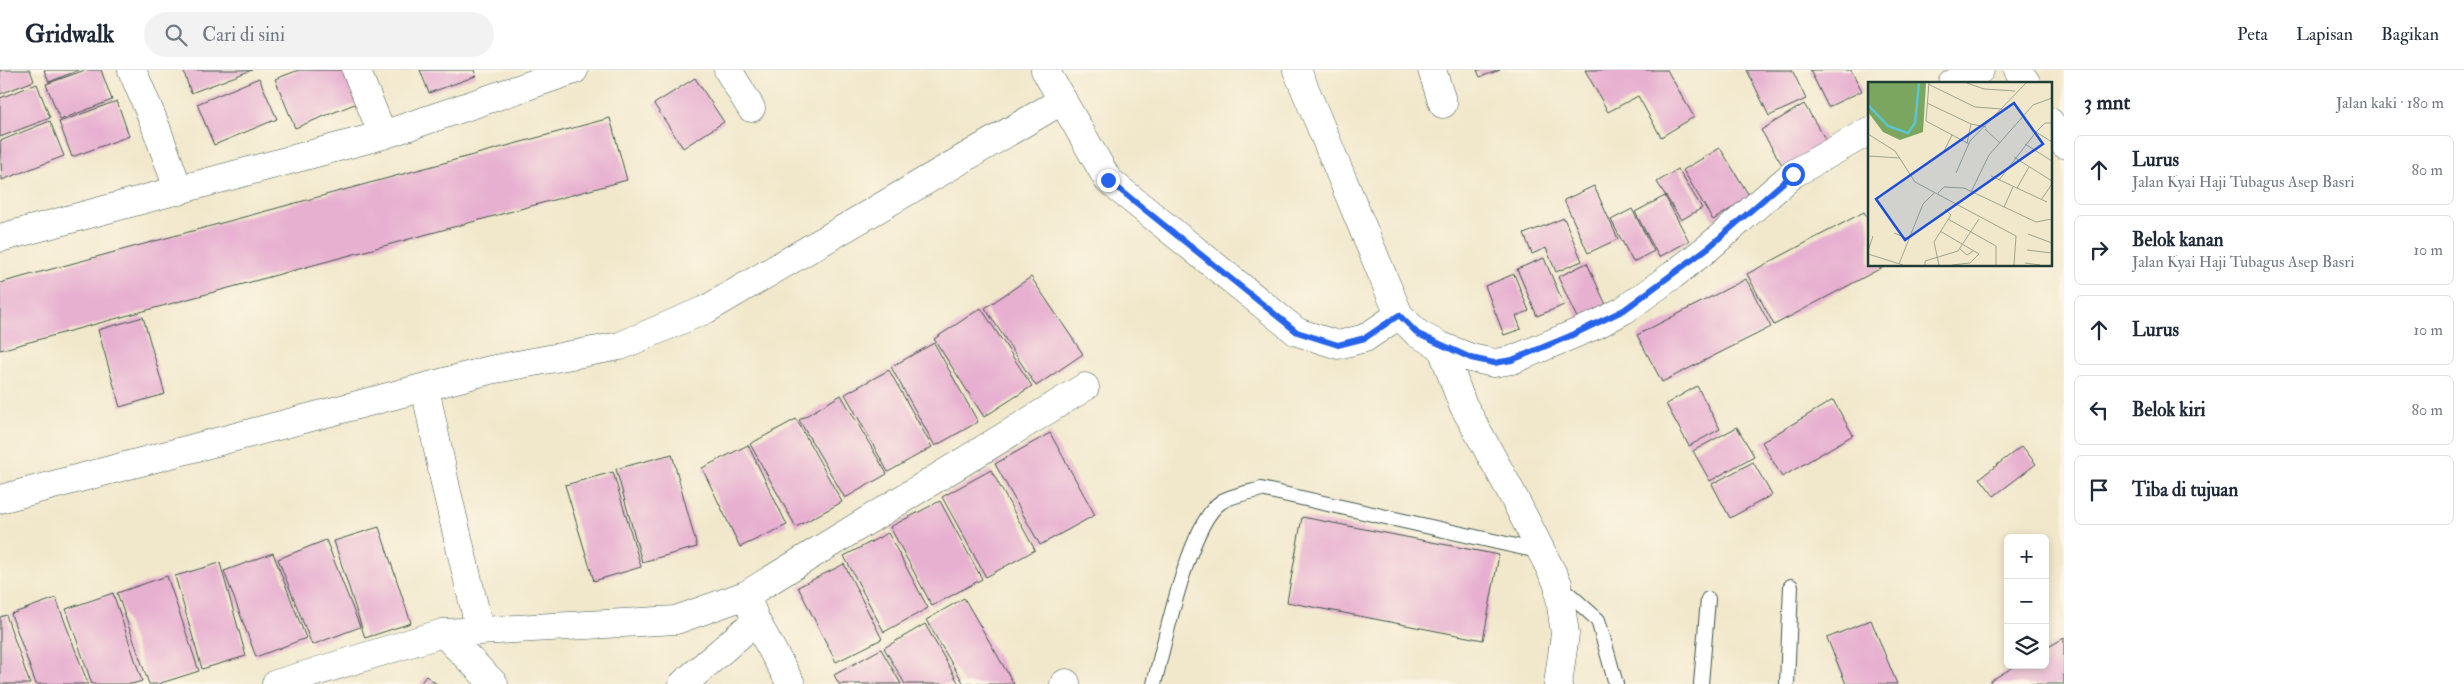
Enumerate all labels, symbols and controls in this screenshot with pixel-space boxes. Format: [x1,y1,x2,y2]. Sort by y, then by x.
search box [144,12,494,57]
text: Gridwalk [25,19,114,50]
icon: search [162,21,190,49]
text: Cari di sini [202,23,285,47]
text: Peta [2237,23,2268,46]
text: Lapisan [2296,23,2353,46]
text: Bagikan [2381,23,2439,46]
inset map [1868,82,2052,266]
text: 3 mnt [2084,89,2130,116]
text: Jalan kaki · 180 m [2336,93,2444,113]
text: Lurus [2132,148,2179,172]
icon: ahead [2085,156,2113,184]
text: 80 m [2412,160,2443,180]
route start [1782,163,1805,186]
route end [1097,169,1120,192]
text: Jalan Kyai Haji Tubagus Asep Basri [2132,172,2354,192]
text: Belok kanan [2132,228,2223,252]
icon: right [2085,236,2113,264]
text: 10 m [2413,240,2443,260]
text: Jalan Kyai Haji Tubagus Asep Basri [2132,252,2354,272]
icon: ahead [2085,316,2113,344]
text: Lurus [2132,318,2179,342]
text: 10 m [2413,320,2443,340]
icon: left [2085,396,2113,424]
text: Belok kiri [2132,398,2206,422]
text: 80 m [2412,400,2443,420]
icon: arrive [2085,476,2113,504]
text: Tiba di tujuan [2132,478,2238,502]
map controls [2004,534,2049,669]
button: + [2004,534,2049,579]
button: − [2004,579,2049,624]
button: layers [2004,624,2049,669]

